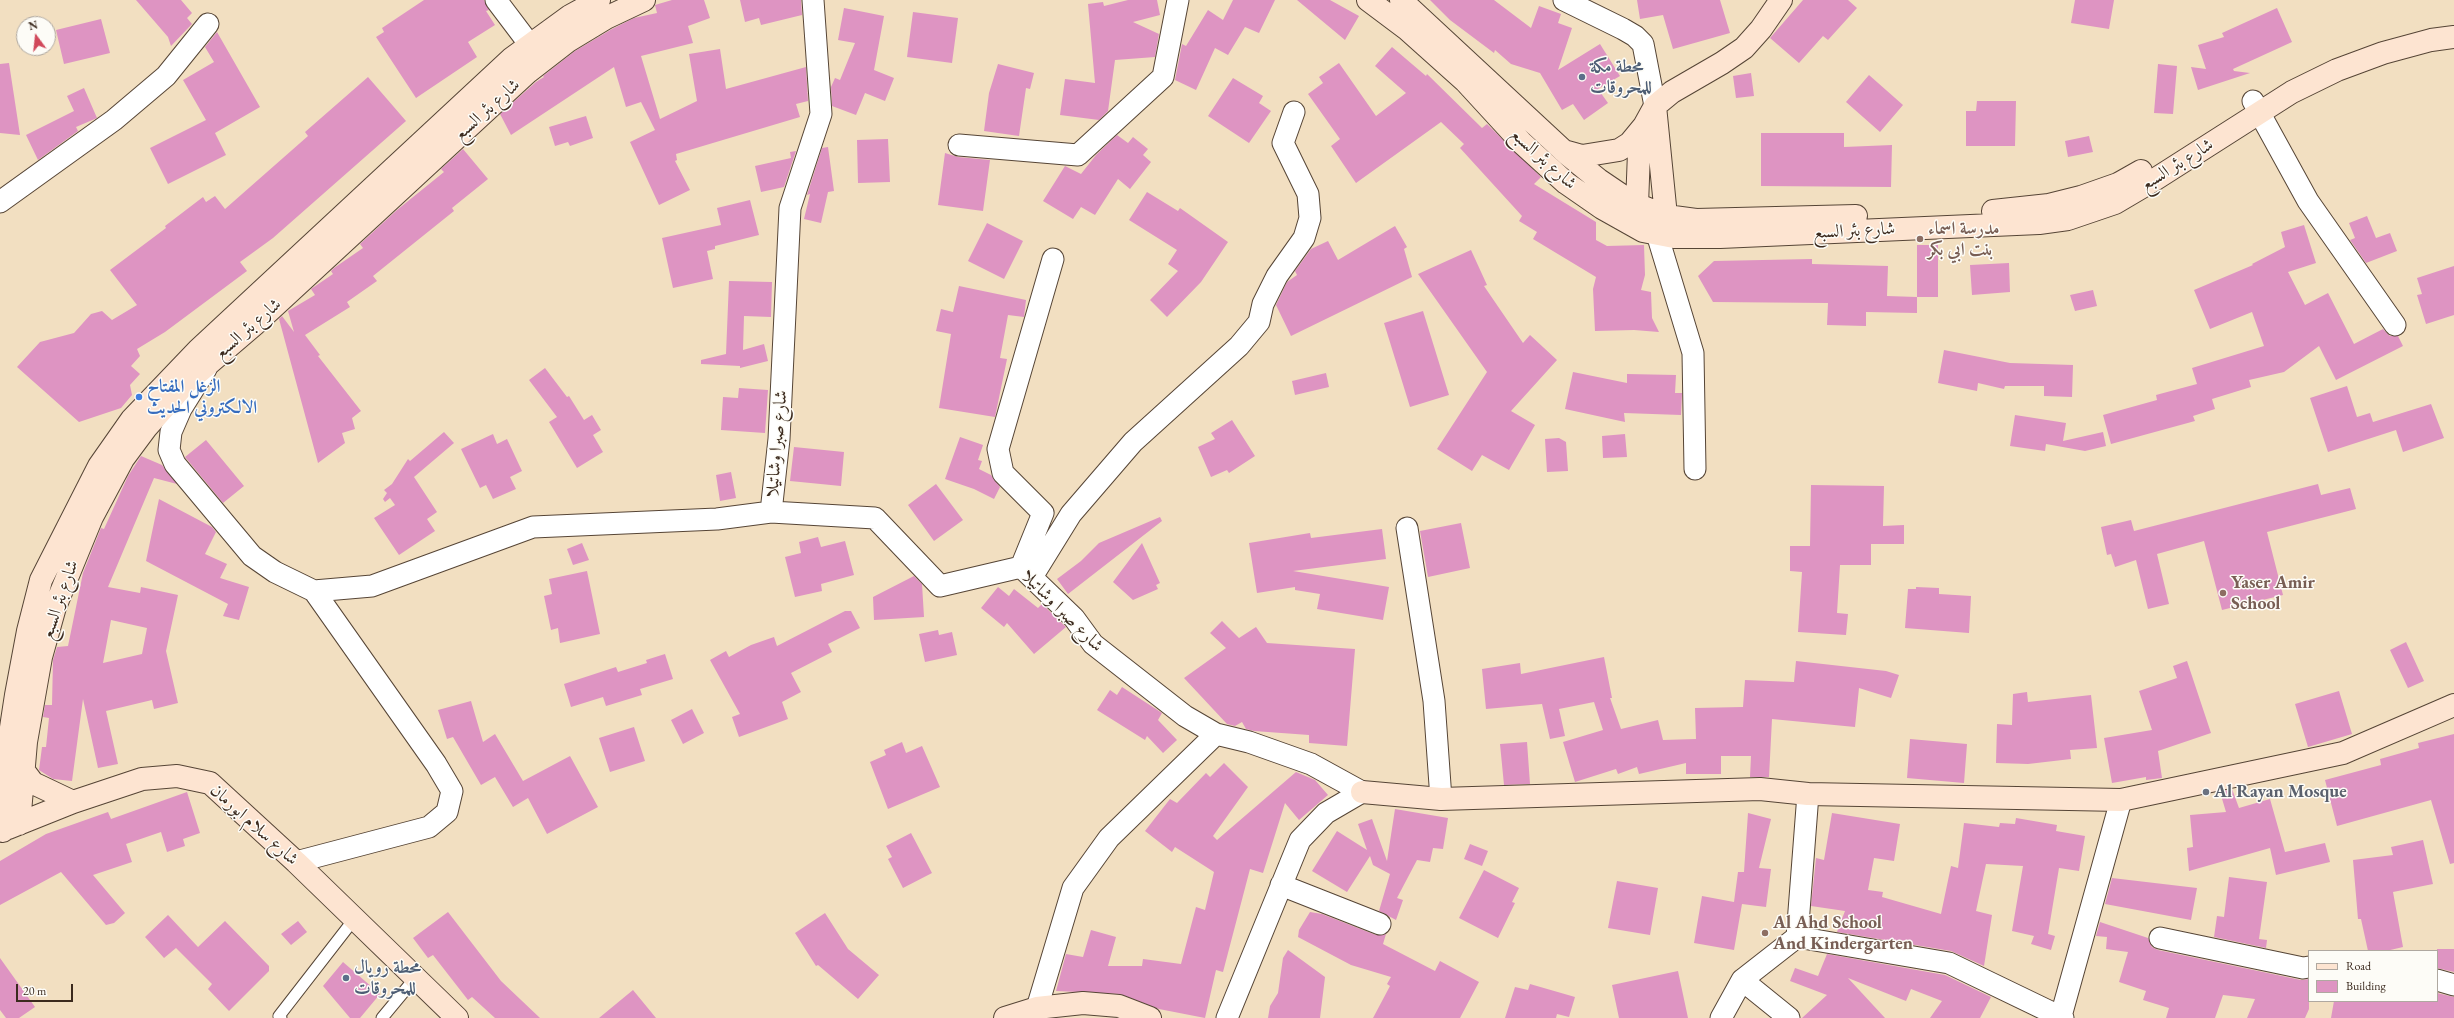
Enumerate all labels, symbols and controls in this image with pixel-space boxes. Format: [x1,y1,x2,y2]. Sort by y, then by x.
north arrow [16,16,56,56]
text: N [27,17,39,33]
place label: محطة مكة للمحروقات [1590,56,1652,98]
marker: محطة مكة للمحروقات [1577,72,1587,82]
street label: شارع بئر السبع [449,74,525,146]
street label: شارع بئر السبع [1505,123,1581,195]
street label: شارع بئر السبع [2136,134,2218,196]
street label: شارع بئر السبع [1812,218,1896,244]
place label: مدرسة اسماء بنت ابي بكر [1928,218,1999,260]
marker: مدرسة اسماء بنت ابي بكر [1915,234,1925,244]
street label: شارع بئر السبع [210,294,286,364]
place label: الزغل المفتاح الالكتروني الحديث [147,376,257,418]
street label: شارع صبرا وشاتيلا [762,389,792,499]
marker: الزغل المفتاح الالكتروني الحديث [134,392,144,402]
street label: شارع بئر السبع [36,558,84,642]
street label: شارع صبرا وشاتيلا [1016,565,1108,657]
place label: Yaser Amir School [2231,572,2315,614]
marker: Yaser Amir School [2218,588,2228,598]
street label: شارع سلام ابورمان [205,780,303,870]
place label: Al Rayan Mosque [2214,781,2347,803]
marker: Al Rayan Mosque [2201,787,2211,797]
place label: Al Ahd School And Kindergarten [1773,912,1913,954]
marker: Al Ahd School And Kindergarten [1760,928,1770,938]
legend [2308,950,2438,1002]
place label: محطة رويال للمحروقات [354,957,421,1000]
text: Road [2346,958,2371,974]
marker: محطة رويال للمحروقات [341,973,351,983]
scale bar [18,976,75,1002]
text: Building [2346,978,2386,994]
text: 20 m [23,983,46,999]

